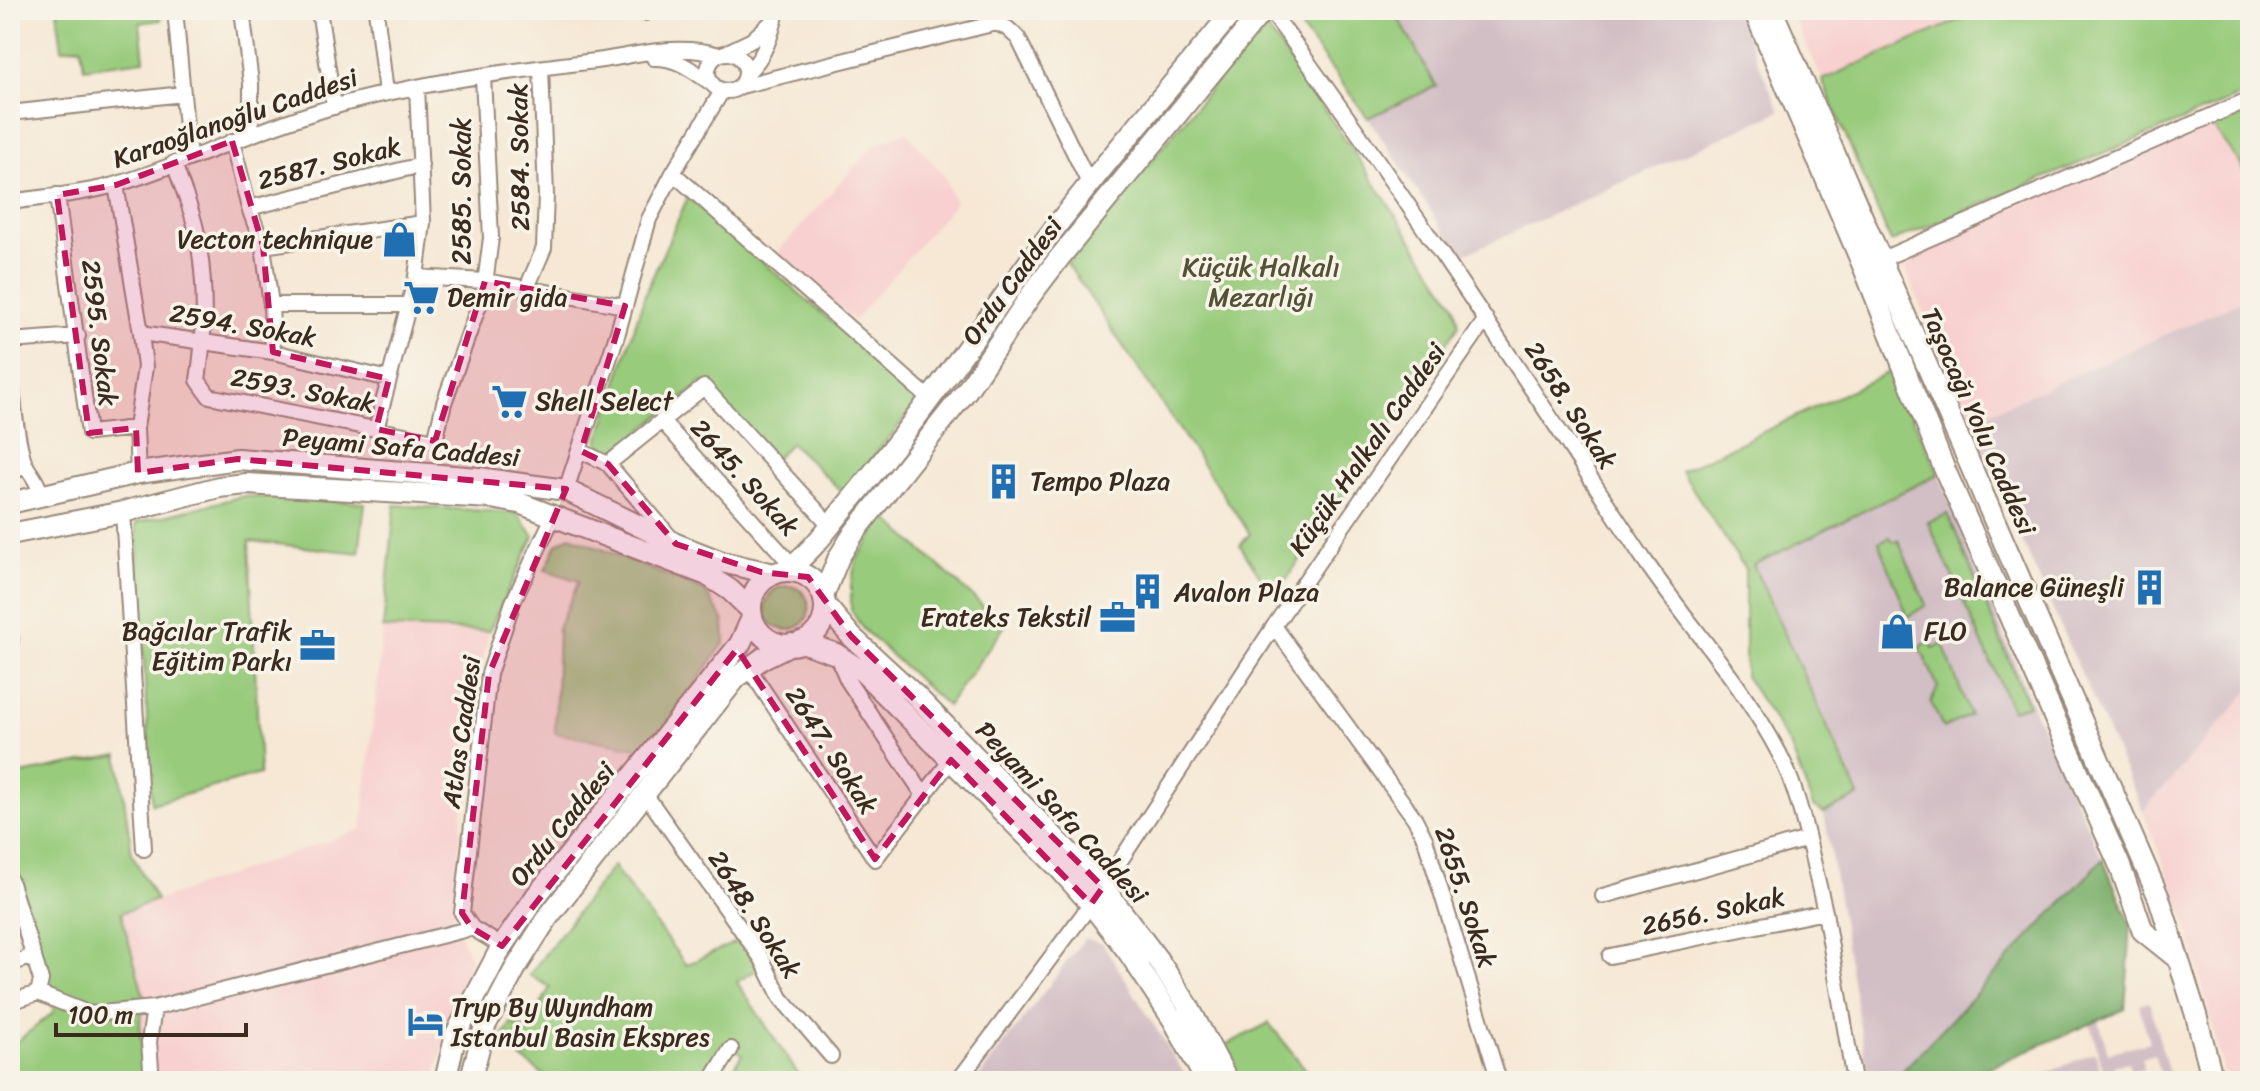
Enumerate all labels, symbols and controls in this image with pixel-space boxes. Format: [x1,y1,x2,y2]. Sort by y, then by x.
street label: Karaoğlanoğlu Caddesi [106,54,365,182]
street label: 2584. Sokak [495,83,543,231]
street label: 2585. Sokak [438,117,484,265]
street label: 2587. Sokak [252,123,406,203]
street label: Ordu Caddesi [949,206,1075,355]
place label: Vecton technique [177,216,373,262]
shop icon: Vecton technique [380,220,418,258]
park label: Küçük Halkalı Mezarlığı [1182,244,1340,320]
street label: 2595. Sokak [68,257,132,409]
place label: Demir gida [447,274,568,320]
supermarket icon: Demir gida [402,278,440,316]
street label: 2594. Sokak [166,290,320,361]
street label: Taşocağı Yolu Caddesi [1908,300,2050,543]
street label: 2658. Sokak [1512,331,1630,479]
street label: Küçük Halkalı Caddesi [1276,332,1459,565]
street label: 2593. Sokak [227,353,379,427]
place label: Shell Select [535,378,675,424]
supermarket icon: Shell Select [490,382,528,420]
street label: 2645. Sokak [679,407,811,547]
street label: Peyami Safa Caddesi [280,414,522,480]
place label: Tempo Plaza [1030,458,1170,504]
building icon: Tempo Plaza [985,462,1023,500]
place label: Balance Güneşli [1944,564,2125,610]
building icon: Balance Güneşli [2131,568,2169,606]
place label: Avalon Plaza [1173,569,1319,615]
building icon: Avalon Plaza [1129,573,1167,611]
place label: Erateks Tekstil [921,594,1092,640]
office icon: Erateks Tekstil [1098,598,1136,636]
place label: Bağcılar Trafik Eğitim Parkı [122,608,292,684]
place label: FLO [1924,608,1967,654]
shop icon: FLO [1879,612,1917,650]
office icon: Bağcılar Trafik Eğitim Parkı [299,627,337,665]
street label: Atlas Caddesi [427,652,495,812]
street label: 2647. Sokak [773,676,891,824]
street label: Peyami Safa Caddesi [964,709,1161,915]
street label: Ordu Caddesi [497,751,628,897]
street label: 2655. Sokak [1422,820,1511,974]
street label: 2648. Sokak [696,840,814,988]
street label: 2656. Sokak [1637,873,1789,949]
place label: Tryp By Wyndham Istanbul Basin Ekspres [450,984,710,1060]
scale bar [56,987,246,1037]
text: 100 m [68,994,133,1036]
hotel icon: Tryp By Wyndham Istanbul Basin Ekspres [406,1003,444,1041]

